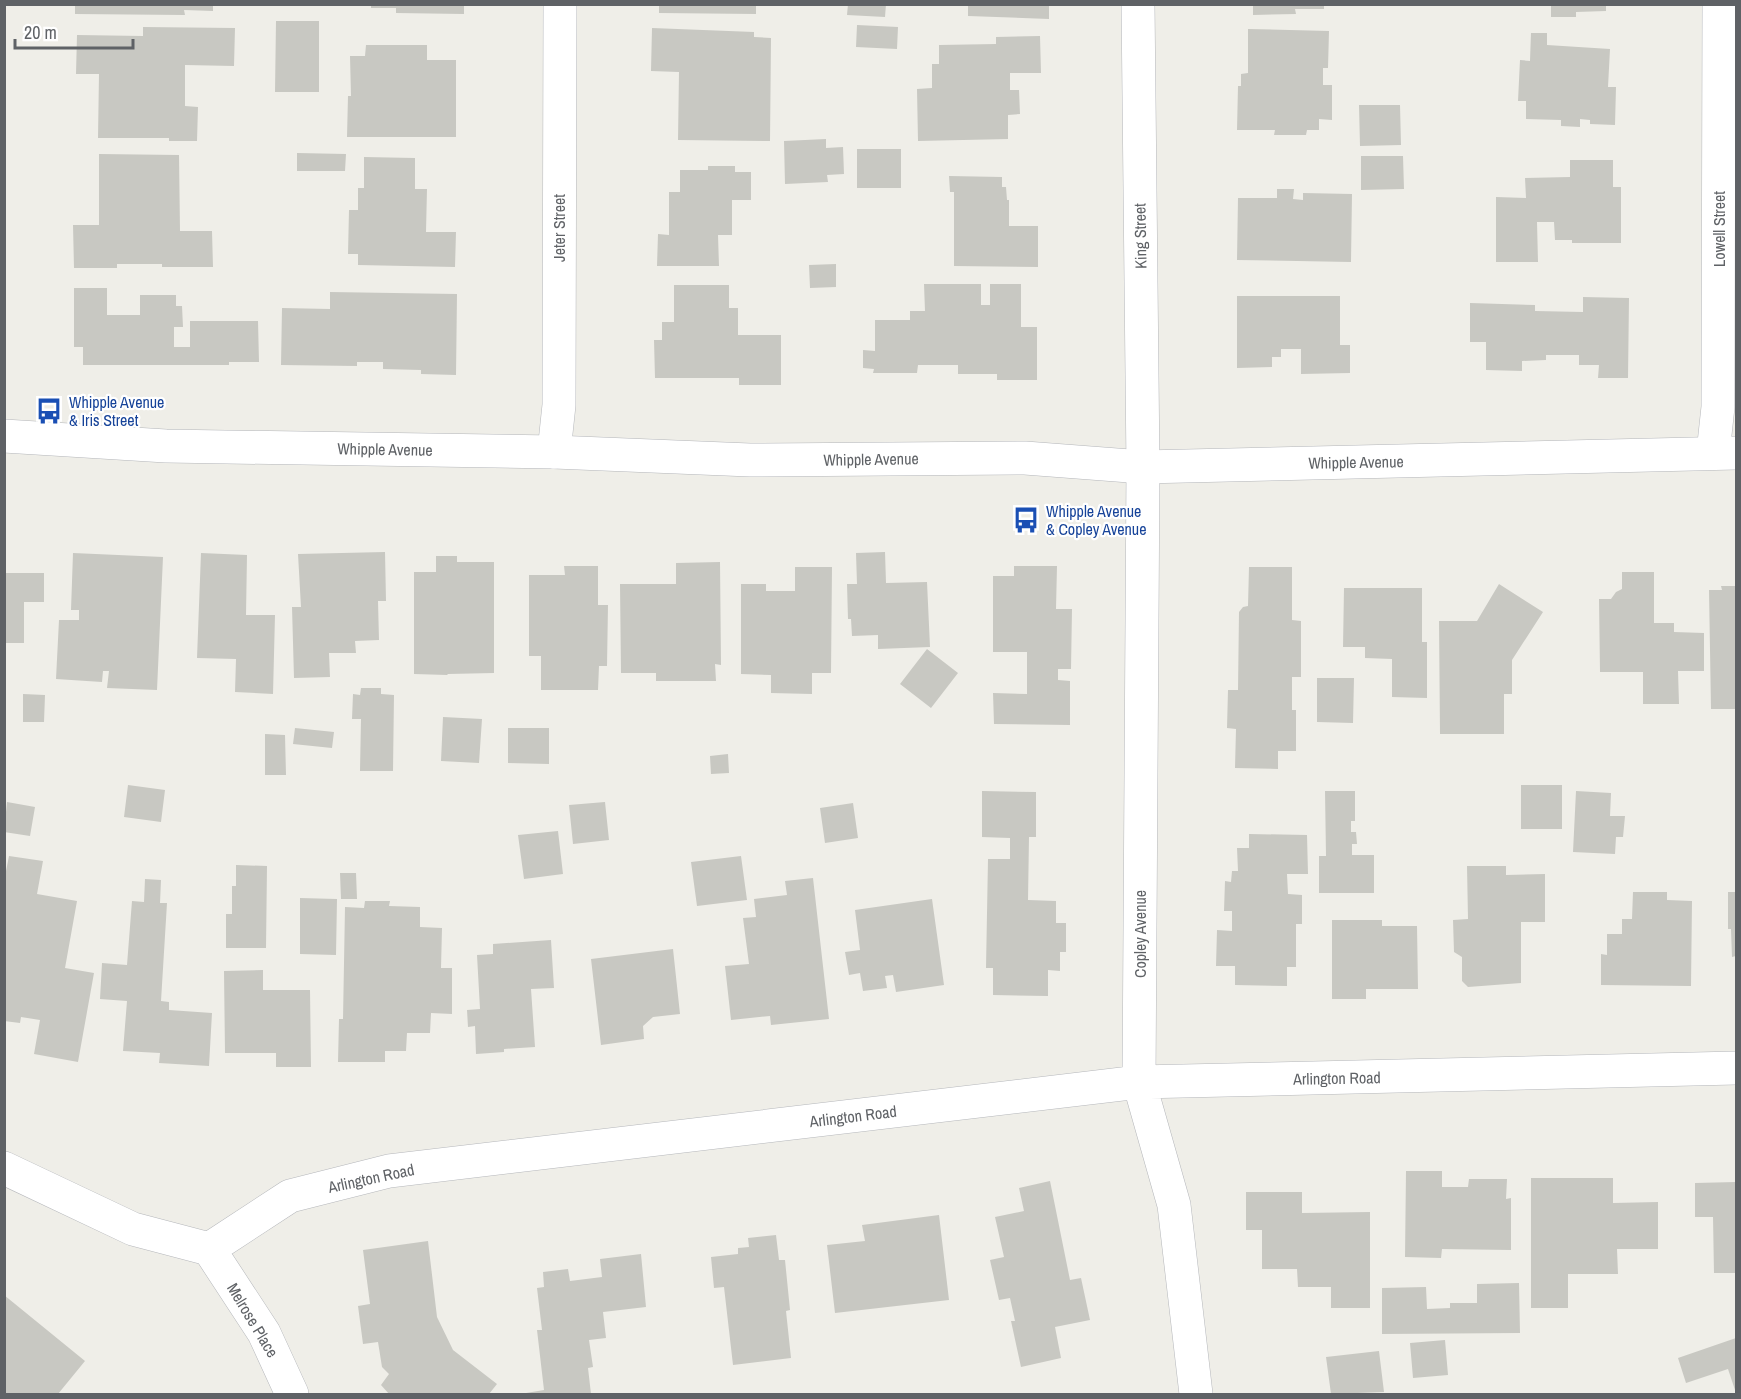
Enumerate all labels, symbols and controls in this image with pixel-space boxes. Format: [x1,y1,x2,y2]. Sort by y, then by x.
scale bar [15,12,134,50]
text: 20 m [24,20,57,45]
street label: Lowell Street [1708,191,1730,267]
street label: Jeter Street [548,194,570,262]
street label: King Street [1128,203,1152,269]
place label: Whipple Avenue & Iris Street [69,391,164,431]
bus stop icon: Whipple Avenue & Iris Street [34,396,64,426]
street label: Whipple Avenue [337,437,433,461]
street label: Whipple Avenue [823,447,919,471]
street label: Whipple Avenue [1308,450,1404,474]
place label: Whipple Avenue & Copley Avenue [1046,500,1146,540]
bus stop icon: Whipple Avenue & Copley Avenue [1011,505,1041,535]
street label: Copley Avenue [1129,890,1151,978]
street label: Arlington Road [1292,1066,1381,1090]
street label: Arlington Road [807,1100,898,1132]
street label: Arlington Road [325,1158,416,1198]
street label: Melrose Place [222,1279,284,1361]

